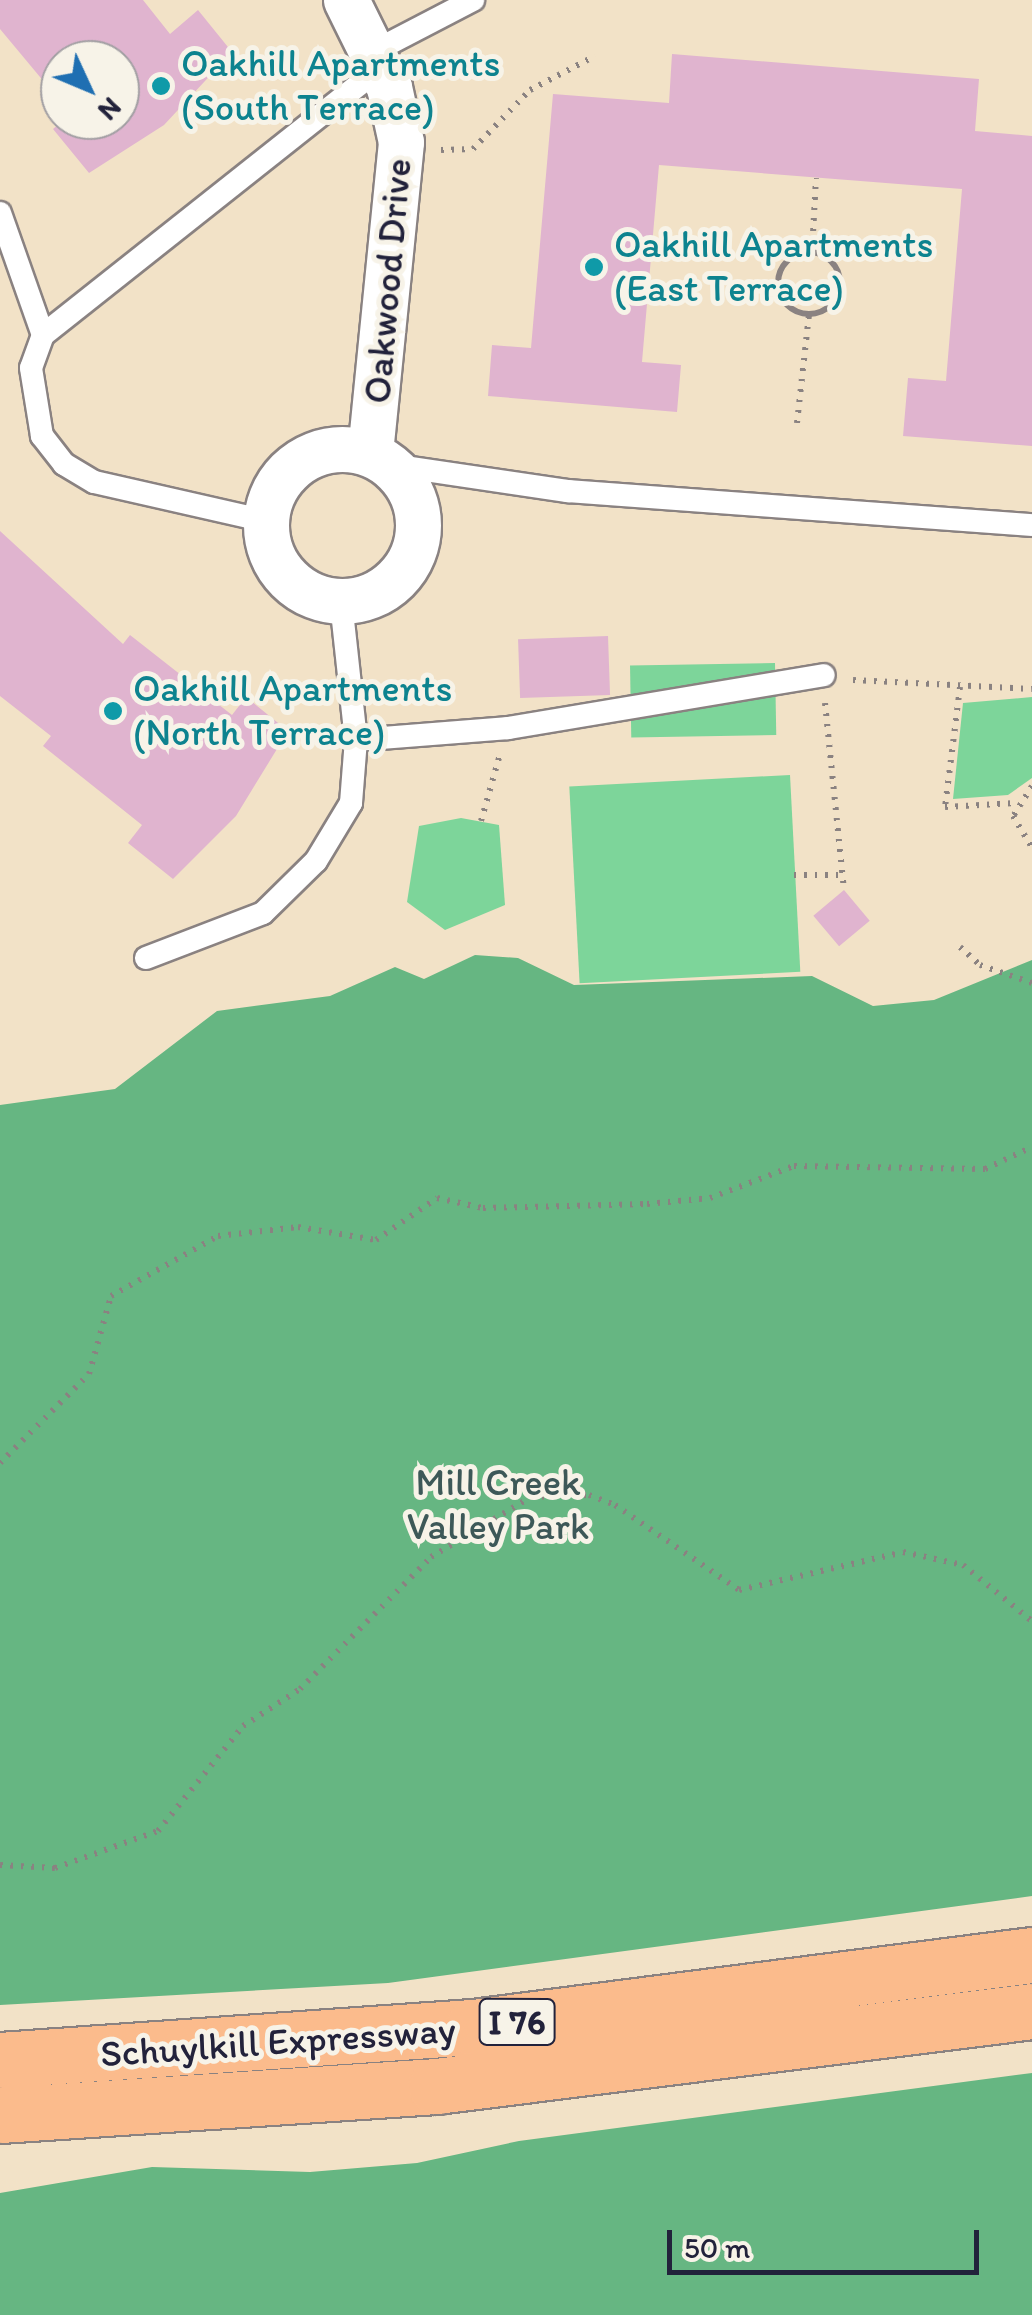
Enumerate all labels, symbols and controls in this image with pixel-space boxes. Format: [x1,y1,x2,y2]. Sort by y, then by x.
north arrow [40,40,140,140]
place label: Oakhill Apartments (South Terrace) [181,41,501,130]
marker: Oakhill Apartments (South Terrace) [150,75,172,97]
text: N [91,91,129,128]
street label: Oakwood Drive [355,156,421,406]
place label: Oakhill Apartments (East Terrace) [614,222,934,312]
marker: Oakhill Apartments (East Terrace) [583,256,605,278]
place label: Oakhill Apartments (North Terrace) [133,666,453,756]
marker: Oakhill Apartments (North Terrace) [102,700,124,722]
park label: Mill Creek Valley Park [407,1460,589,1550]
road number: I 76 [477,1992,557,2052]
street label: Schuylkill Expressway [99,2007,457,2077]
scale bar [672,2210,984,2272]
text: 50 m [684,2229,750,2266]

